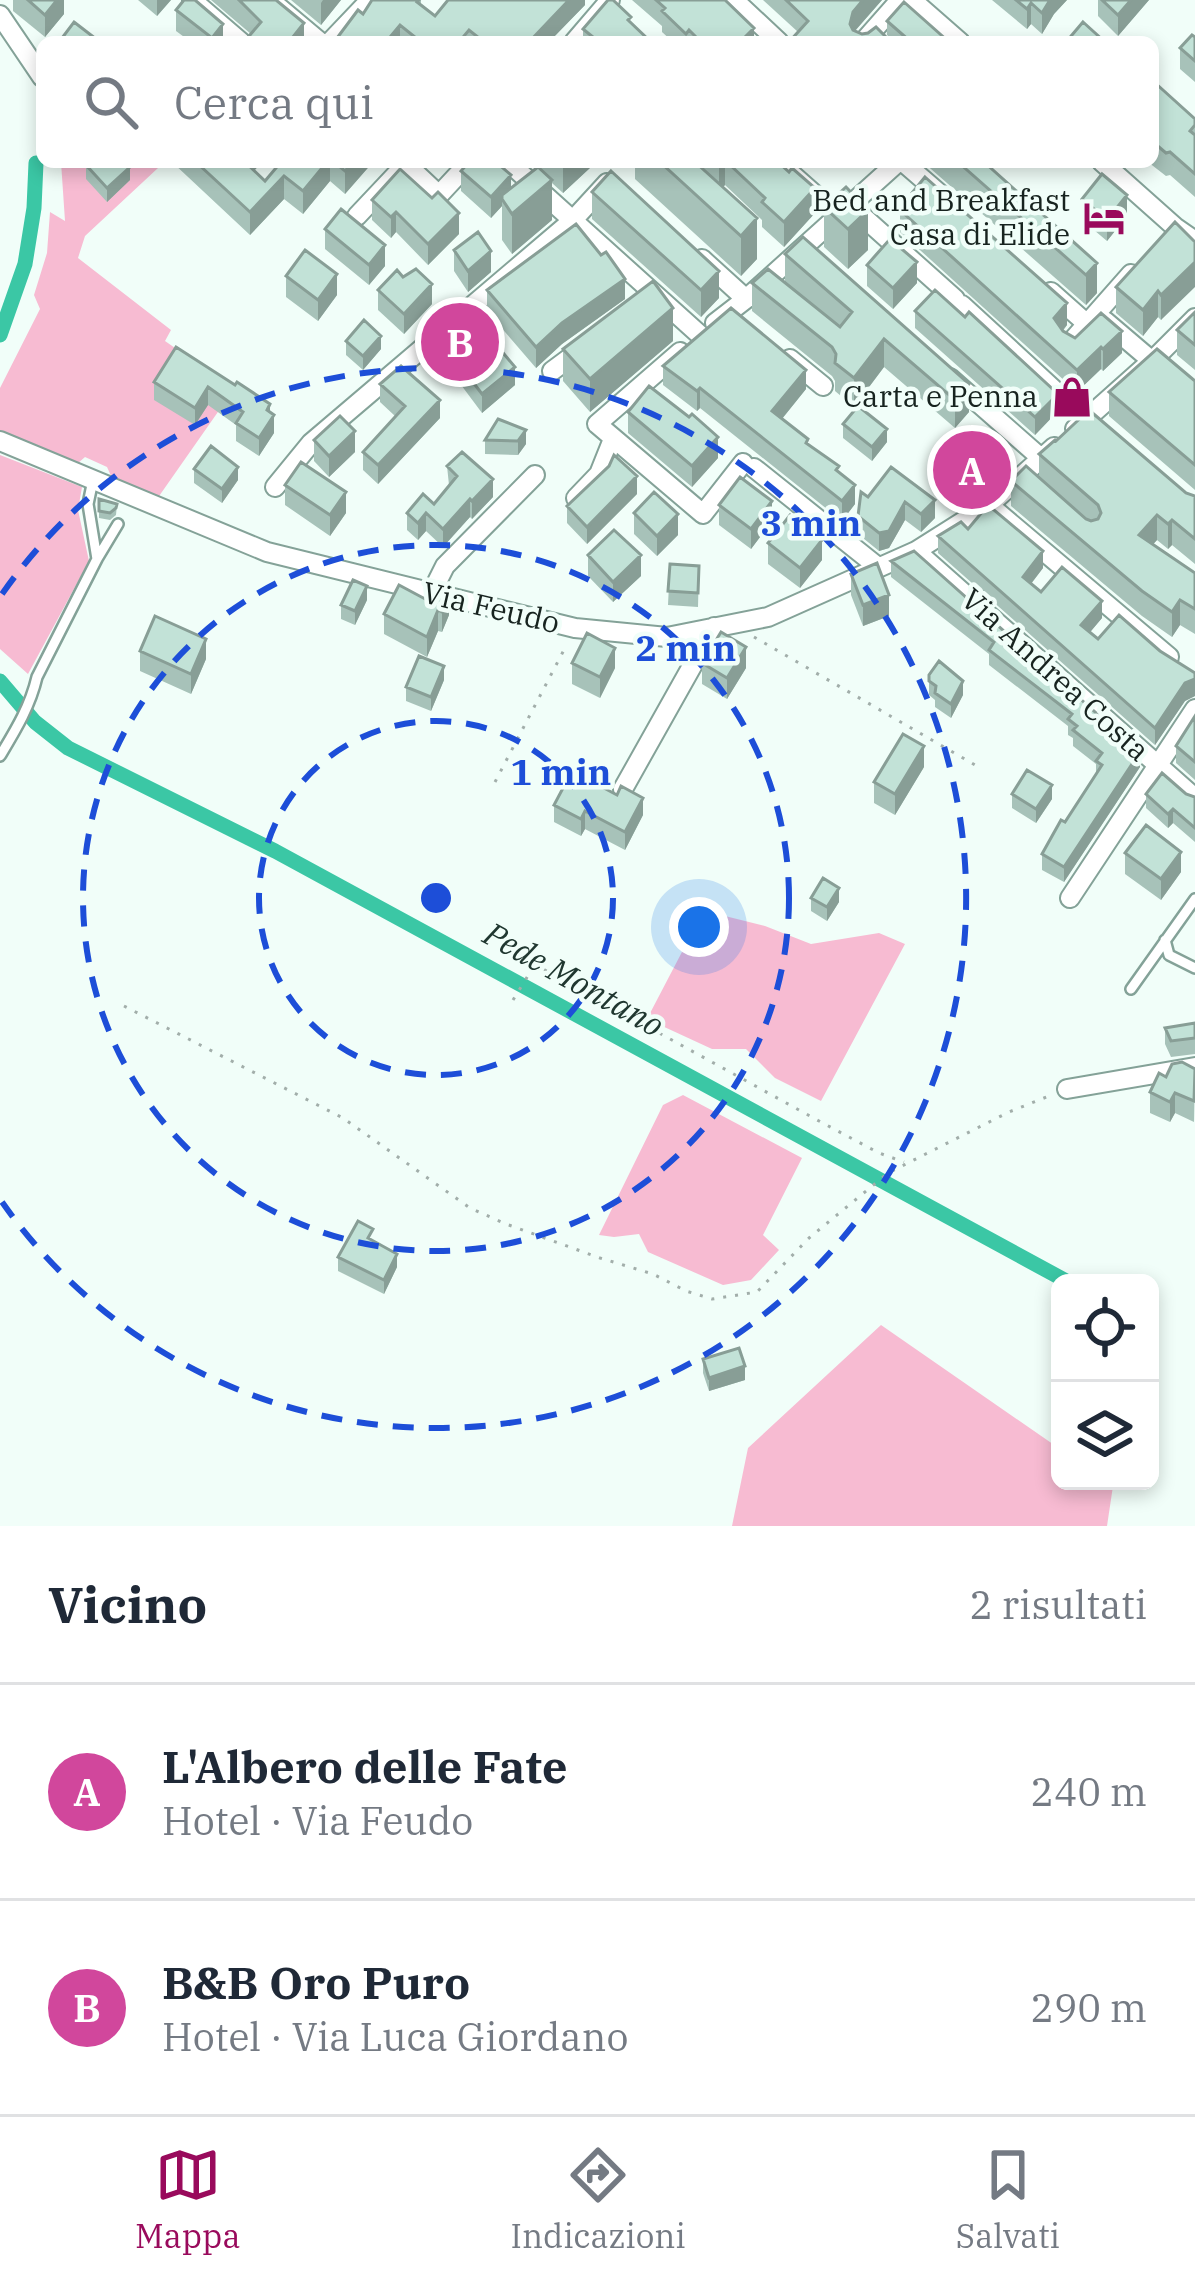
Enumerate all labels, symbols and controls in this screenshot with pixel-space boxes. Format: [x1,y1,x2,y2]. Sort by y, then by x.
search box [36,36,1159,168]
icon: search [78,69,144,135]
text: Cerca qui [174,73,374,131]
place label: Bed and Breakfast Casa di Elide [812,180,1070,253]
hotel icon: Bed and Breakfast Casa di Elide [1081,195,1127,241]
pin: B [421,297,499,387]
shop icon: Carta e Penna [1049,374,1095,420]
place label: Carta e Penna [843,376,1038,415]
pin: A [933,425,1011,515]
text: 3 min [761,499,861,546]
street label: Via Feudo [419,572,564,641]
street label: Via Andrea Costa [954,579,1158,769]
text: 2 min [636,624,736,671]
text: 1 min [511,748,611,795]
centre of rings [415,877,457,919]
your location [669,897,729,957]
water label: Pede Montano [476,911,672,1046]
map controls [1051,1274,1159,1490]
button: locate [1051,1274,1159,1382]
button: layers [1051,1382,1159,1490]
text: Vicino [48,1571,207,1637]
text: 2 risultati [969,1579,1147,1630]
text: L'Albero delle Fate [162,1737,568,1795]
text: A [73,1766,101,1817]
text: 240 m [1031,1766,1147,1817]
text: Hotel · Via Feudo [162,1795,473,1846]
text: B&B Oro Puro [162,1953,470,2011]
text: B [73,1982,101,2033]
text: 290 m [1031,1982,1147,2033]
text: Hotel · Via Luca Giordano [162,2011,628,2062]
tab: Mappa [135,2142,241,2257]
tab: Indicazioni [511,2142,686,2257]
tab: Salvati [956,2142,1060,2257]

